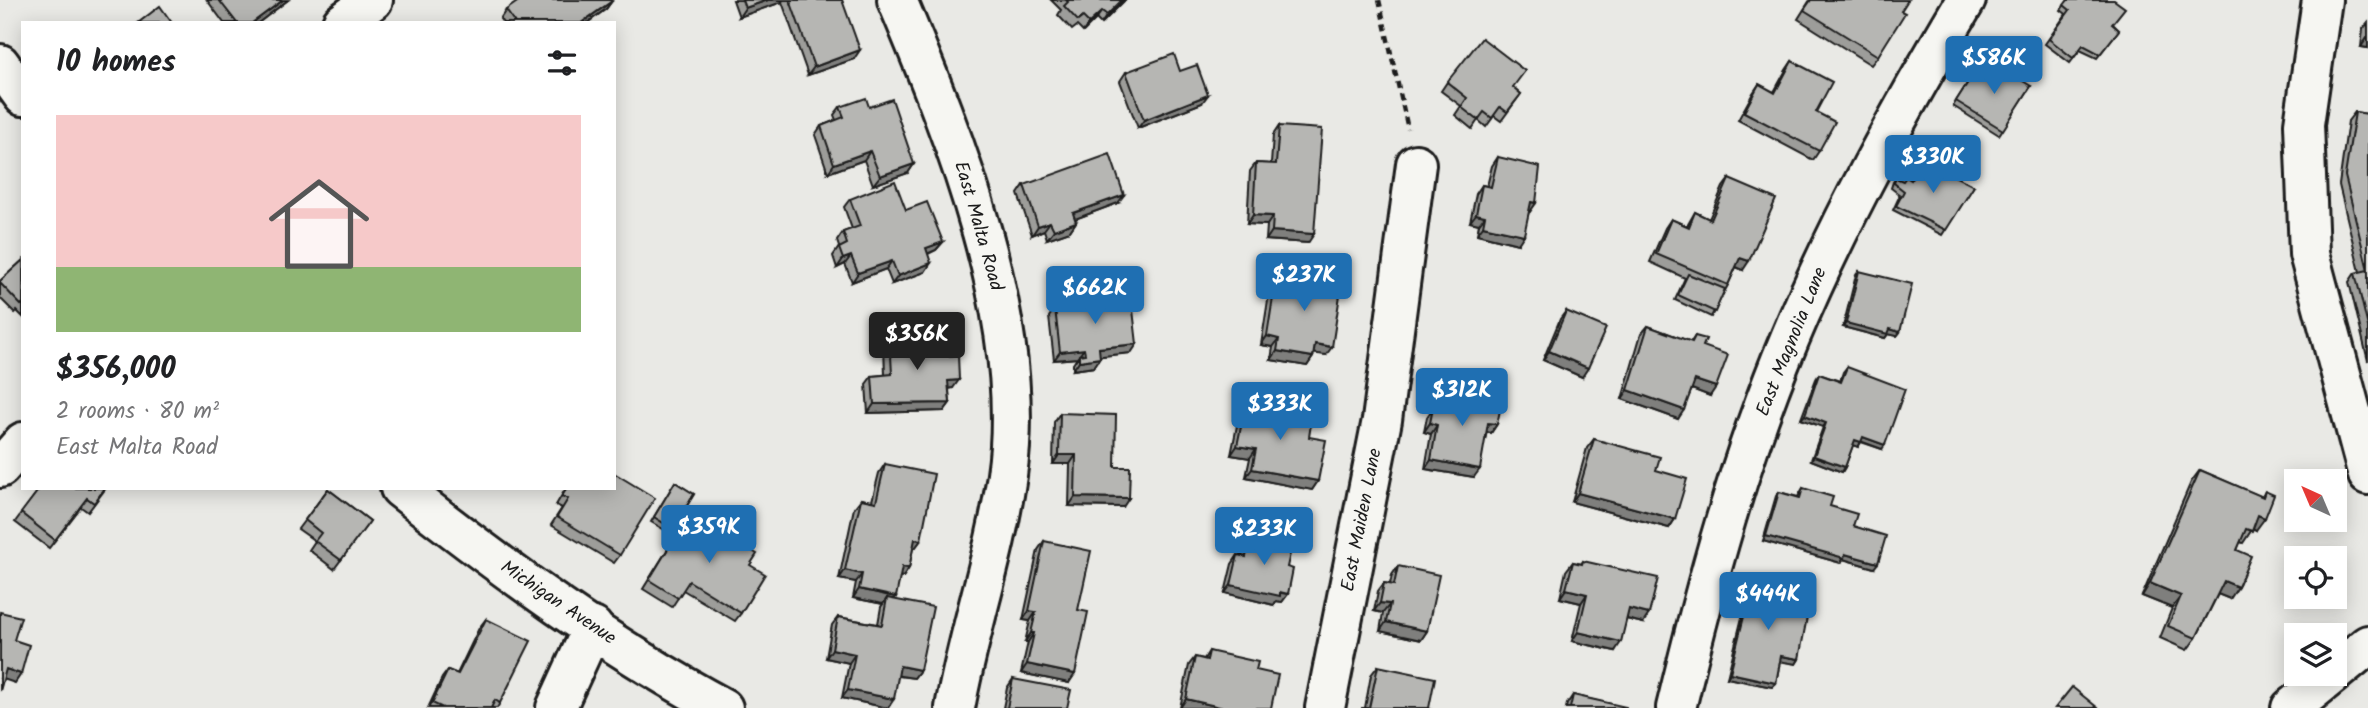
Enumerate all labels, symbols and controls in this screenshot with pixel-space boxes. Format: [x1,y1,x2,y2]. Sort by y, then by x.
pin: $586K [1945,36,2043,96]
text: 10 homes [56,39,176,87]
text: $586K [1961,41,2027,77]
icon: filters [543,44,581,82]
pin: $330K [1884,136,1982,195]
text: $330K [1901,140,1965,176]
street label: East Malta Road [945,158,1011,295]
icon: home [256,161,382,287]
pin: $237K [1255,254,1353,313]
text: $237K [1272,258,1336,294]
street label: East Magnolia Lane [1748,263,1836,421]
pin: $662K [1046,266,1144,326]
text: $662K [1062,271,1128,307]
pin: $356K [868,312,966,372]
text: $356K [885,317,949,353]
text: $356,000 [56,346,176,394]
pin: $312K [1413,368,1511,428]
text: $312K [1432,373,1492,409]
pin: $333K [1231,382,1329,442]
text: $333K [1247,387,1313,423]
text: 2 rooms · 80 m² [56,394,219,430]
text: East Malta Road [56,430,218,466]
street label: East Maiden Lane [1333,445,1391,594]
north arrow [2284,469,2347,532]
map controls [2284,469,2347,686]
pin: $359K [660,505,758,565]
pin: $233K [1215,508,1313,567]
text: $359K [677,510,741,546]
text: $233K [1231,512,1297,548]
button: locate [2284,546,2347,609]
street label: Michigan Avenue [494,553,622,653]
pin: $444K [1719,572,1817,632]
text: $444K [1735,577,1801,613]
button: layers [2284,623,2347,686]

